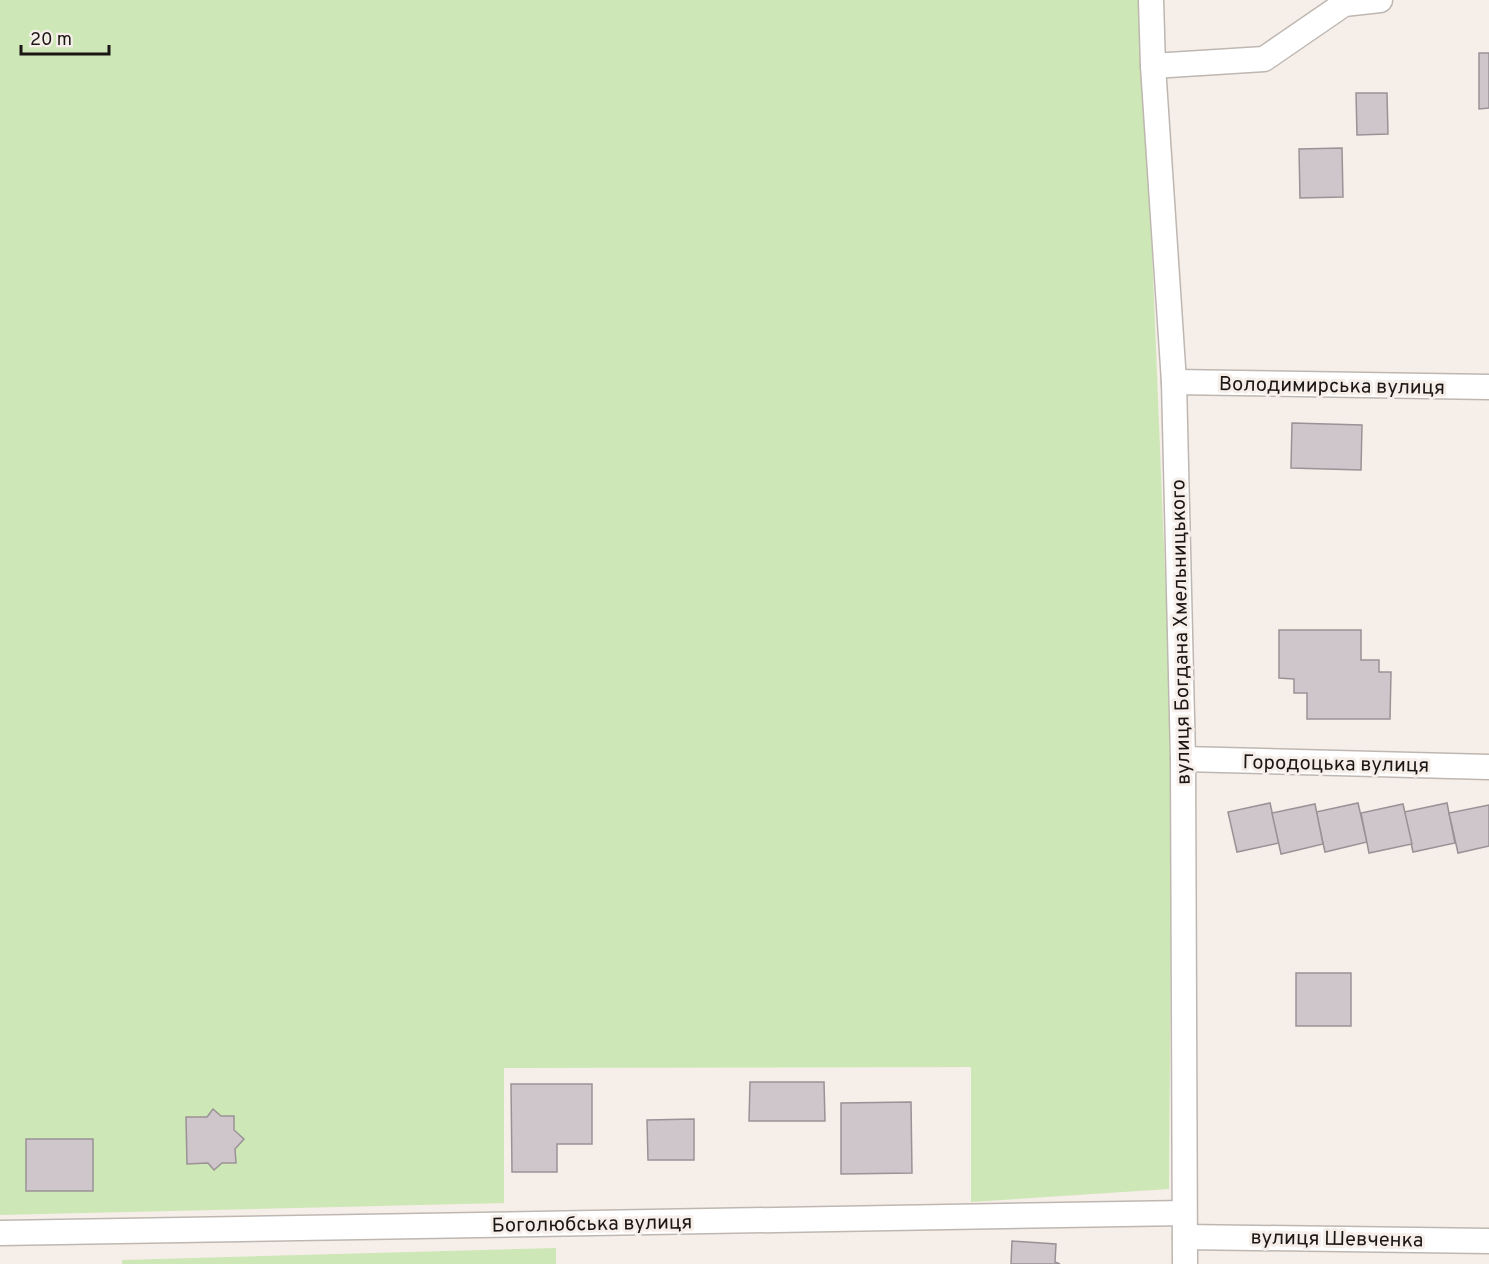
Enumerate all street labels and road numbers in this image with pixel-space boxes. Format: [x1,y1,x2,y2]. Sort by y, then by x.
street label: Володимирська вулиця [1219,372,1445,402]
street label: вулиця Богдана Хмельницького [1166,479,1198,785]
street label: Городоцька вулиця [1242,750,1429,780]
street label: Боголюбська вулиця [491,1210,693,1240]
street label: вулиця Шевченка [1250,1225,1424,1255]

